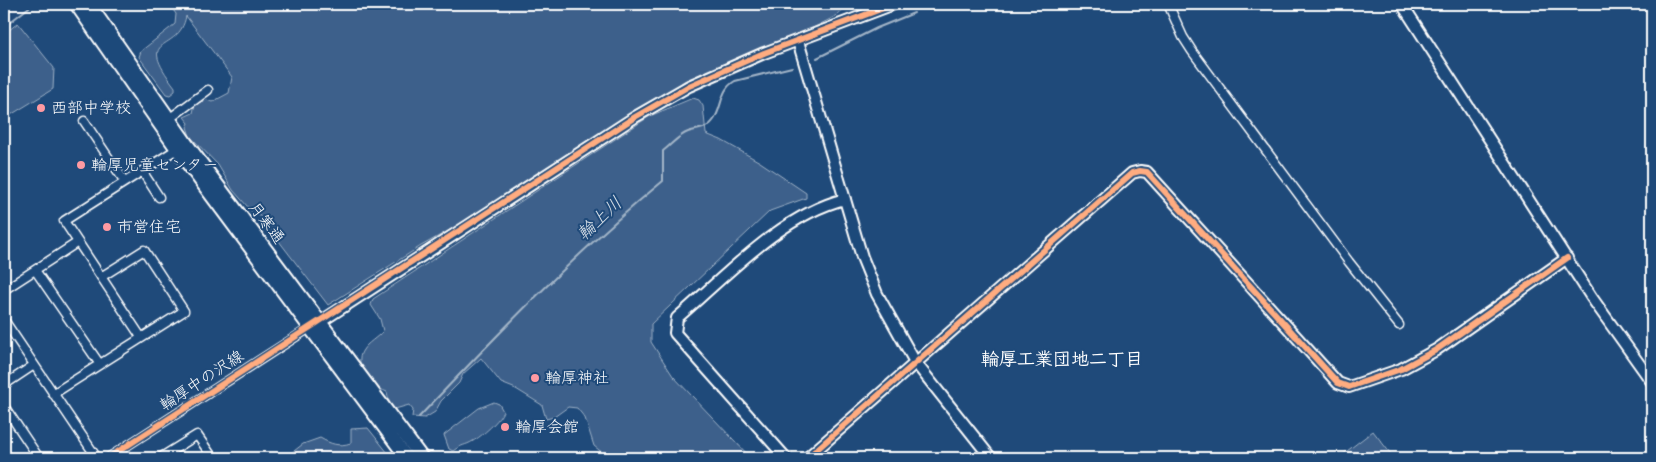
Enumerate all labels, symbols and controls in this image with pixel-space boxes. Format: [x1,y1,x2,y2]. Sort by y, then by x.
place label: 西部中学校 [51,98,131,119]
marker: 西部中学校 [35,102,47,114]
place label: 輪厚児童センター [91,155,218,176]
marker: 輪厚児童センター [75,159,87,171]
water label: 輪上川 [572,192,628,246]
street label: 月寒通 [243,198,289,248]
place label: 市営住宅 [117,217,181,238]
marker: 市営住宅 [101,221,113,233]
street label: 輪厚中の沢線 [156,346,248,416]
district label: 輪厚工業団地二丁目 [981,348,1143,372]
place label: 輪厚神社 [545,368,609,389]
marker: 輪厚神社 [529,372,541,384]
place label: 輪厚会館 [515,417,579,438]
marker: 輪厚会館 [499,421,511,433]

